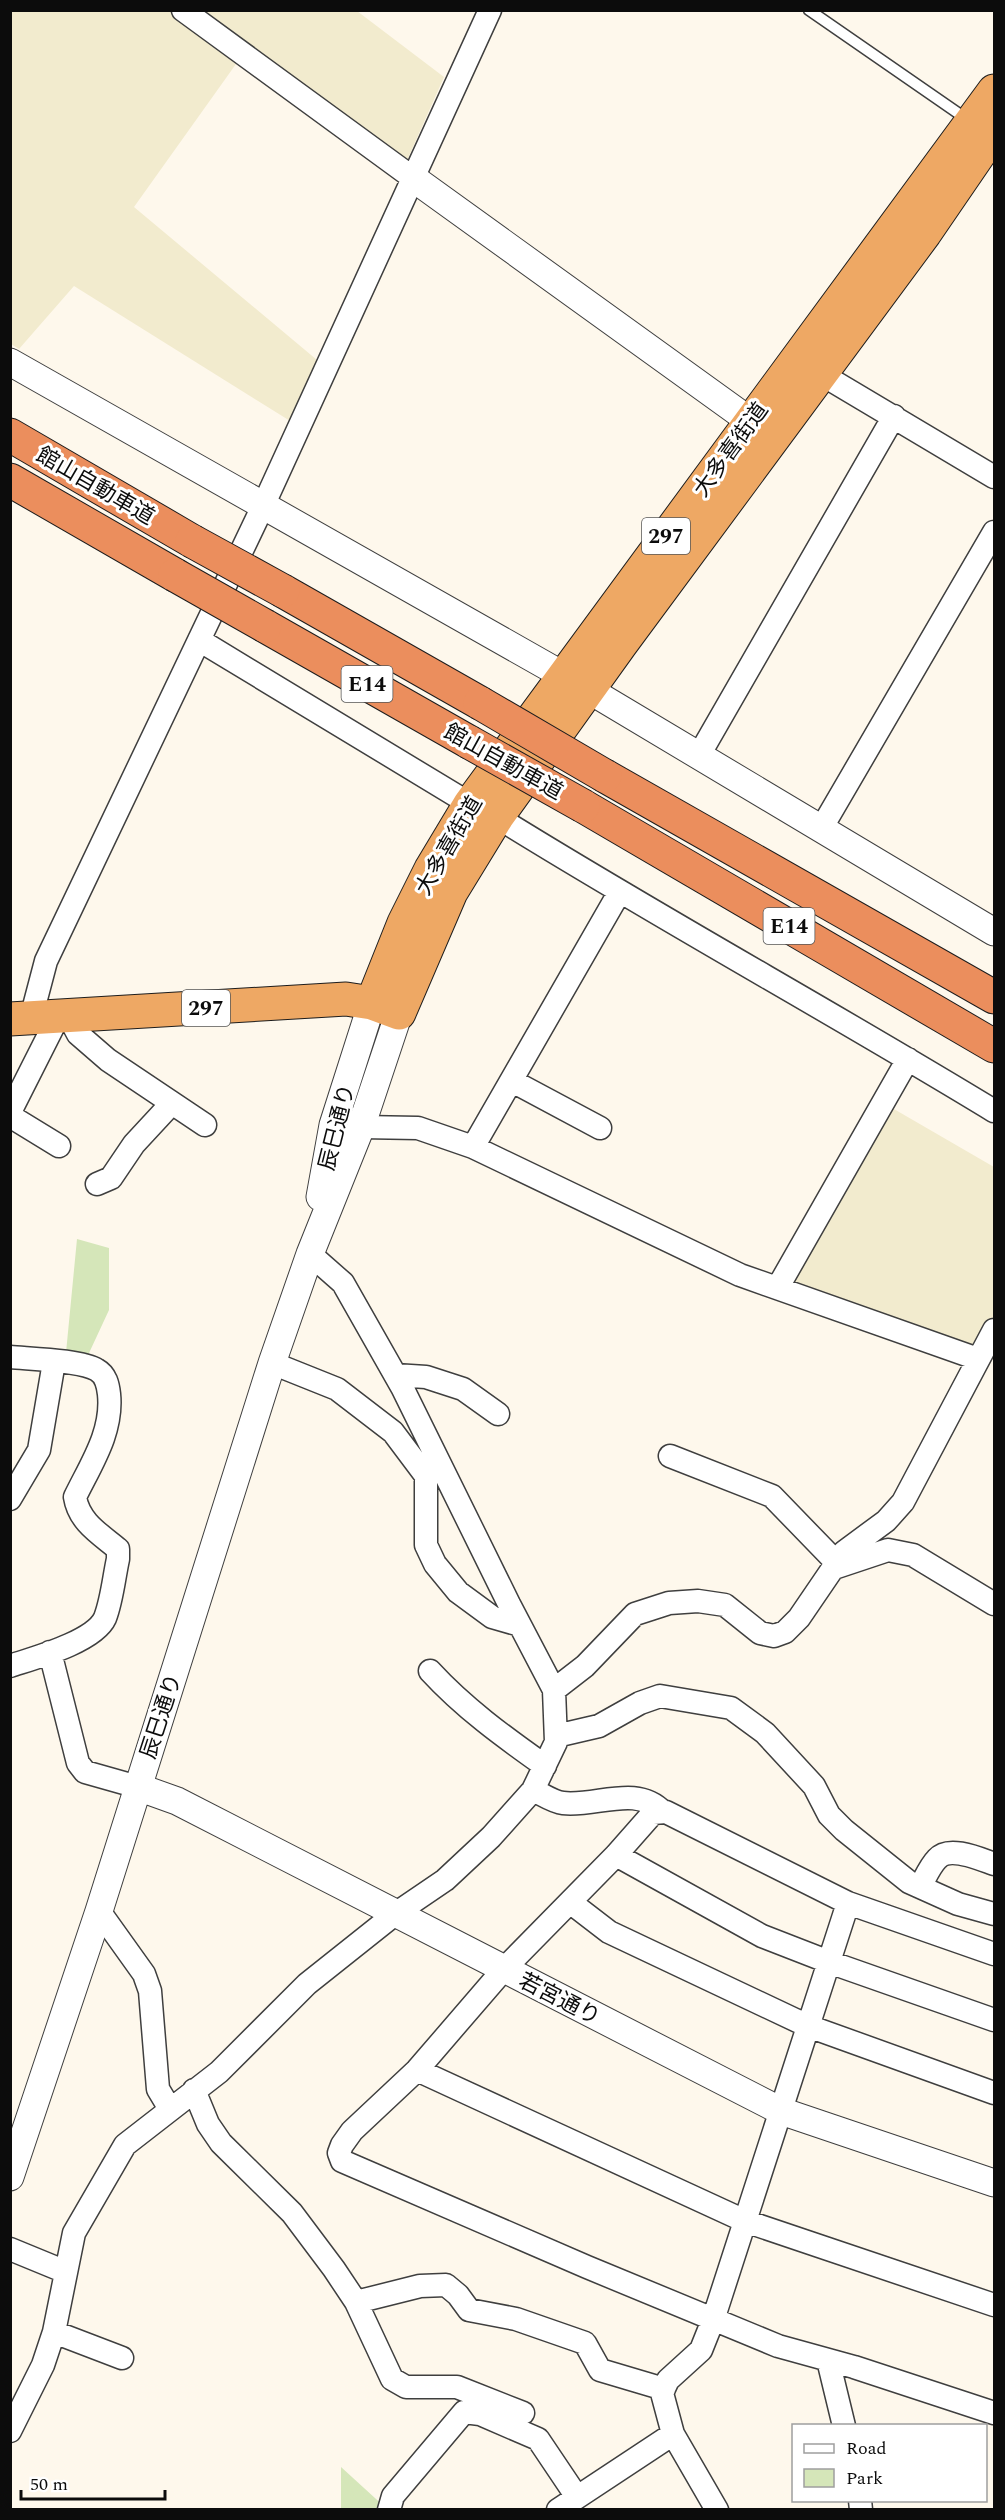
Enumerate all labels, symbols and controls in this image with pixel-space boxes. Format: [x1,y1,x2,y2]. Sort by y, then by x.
street label: 大多喜街道 [686,396,777,504]
street label: 館山自動車道 [30,439,161,534]
road number: 297 [642,518,690,554]
road number: E14 [342,666,392,702]
street label: 館山自動車道 [438,716,569,809]
street label: 大多喜街道 [408,790,491,902]
road number: E14 [764,908,814,944]
road number: 297 [182,990,230,1026]
street label: 辰巳通り [311,1081,364,1174]
street label: 辰巳通り [132,1670,191,1763]
street label: 若宮通り [513,1965,606,2034]
legend [792,2424,987,2502]
text: Road [846,2435,887,2462]
scale bar [21,2463,165,2501]
text: Park [846,2465,883,2492]
text: 50 m [30,2471,68,2498]

